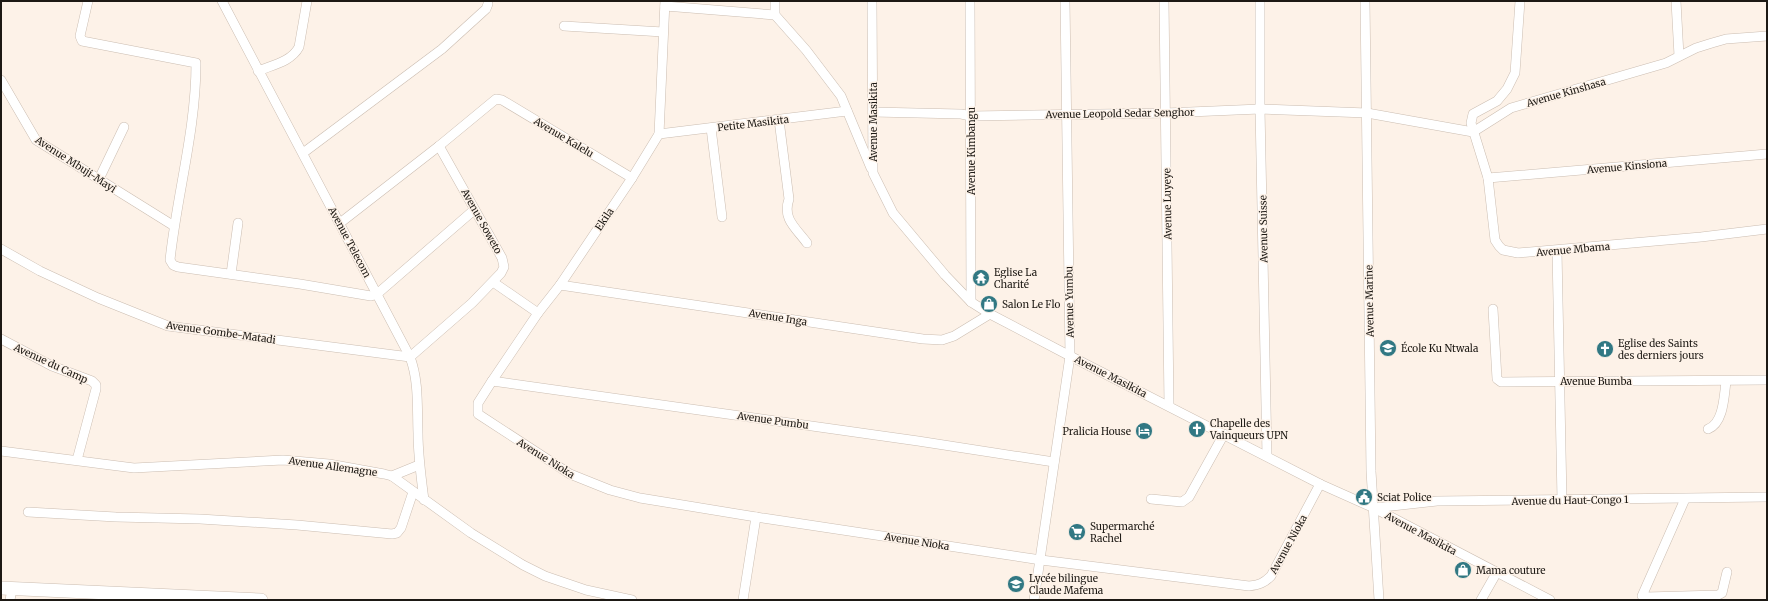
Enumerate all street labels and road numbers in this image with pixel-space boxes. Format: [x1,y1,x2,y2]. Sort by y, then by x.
street label: Avenue Kinshasa [1524,75,1608,110]
street label: Avenue Masikita [867,82,880,163]
street label: Avenue Leopold Sedar Senghor [1044,106,1195,121]
street label: Avenue Kimbangu [965,107,978,196]
street label: Petite Masikita [717,113,790,134]
street label: Avenue Kalelu [531,114,596,160]
street label: Avenue Mbuji-Mayi [32,133,119,195]
street label: Avenue Kinsiona [1585,156,1668,177]
street label: Avenue Luyeye [1160,168,1175,241]
street label: Avenue Soweto [458,185,505,256]
street label: Avenue Suisse [1256,195,1271,264]
street label: Avenue Telecom [325,204,374,280]
street label: Ekila [592,205,617,233]
street label: Avenue Mbama [1535,240,1611,259]
street label: Avenue Marine [1362,265,1377,338]
street label: Avenue Yumbu [1062,266,1077,339]
street label: Avenue Inga [747,306,809,329]
street label: Avenue Gombe-Matadi [164,318,277,347]
street label: Avenue du Camp [11,340,90,386]
street label: Avenue Masikita [1071,352,1150,401]
street label: Avenue Bumba [1559,375,1632,388]
street label: Avenue Pumbu [735,409,810,432]
street label: Avenue Nioka [514,435,578,482]
street label: Avenue Allemagne [287,454,378,479]
street label: Avenue du Haut-Congo 1 [1510,493,1629,508]
street label: Avenue Masikita [1382,509,1460,558]
street label: Avenue Nioka [1266,512,1310,577]
street label: Avenue Nioka [882,530,951,553]

